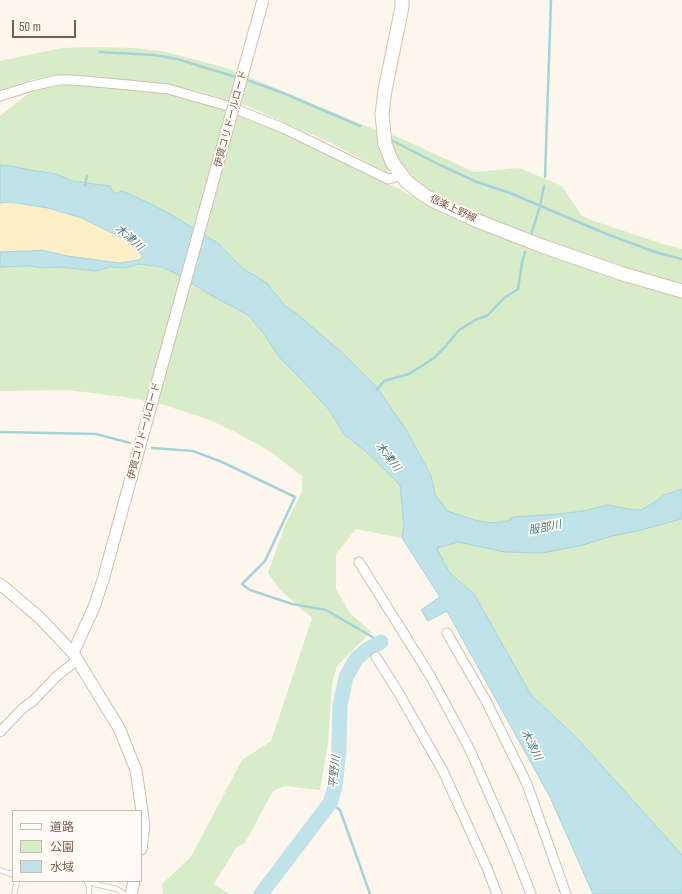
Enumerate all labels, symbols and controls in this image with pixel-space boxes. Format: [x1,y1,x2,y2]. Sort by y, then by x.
scale bar [14,12,78,38]
text: 50 m [19,19,41,35]
street label: 伊賀コリドールロード [212,69,250,169]
street label: 信楽上野線 [428,193,478,225]
water label: 木津川 [112,222,146,254]
street label: 伊賀コリドールロード [125,381,163,481]
water label: 木津川 [373,440,403,474]
water label: 服部川 [528,518,562,538]
water label: 木津川 [518,727,544,763]
water label: 平野川 [327,755,343,789]
legend [12,810,142,882]
text: 道路 [50,819,74,835]
text: 公園 [50,839,74,855]
text: 水域 [50,859,74,875]

